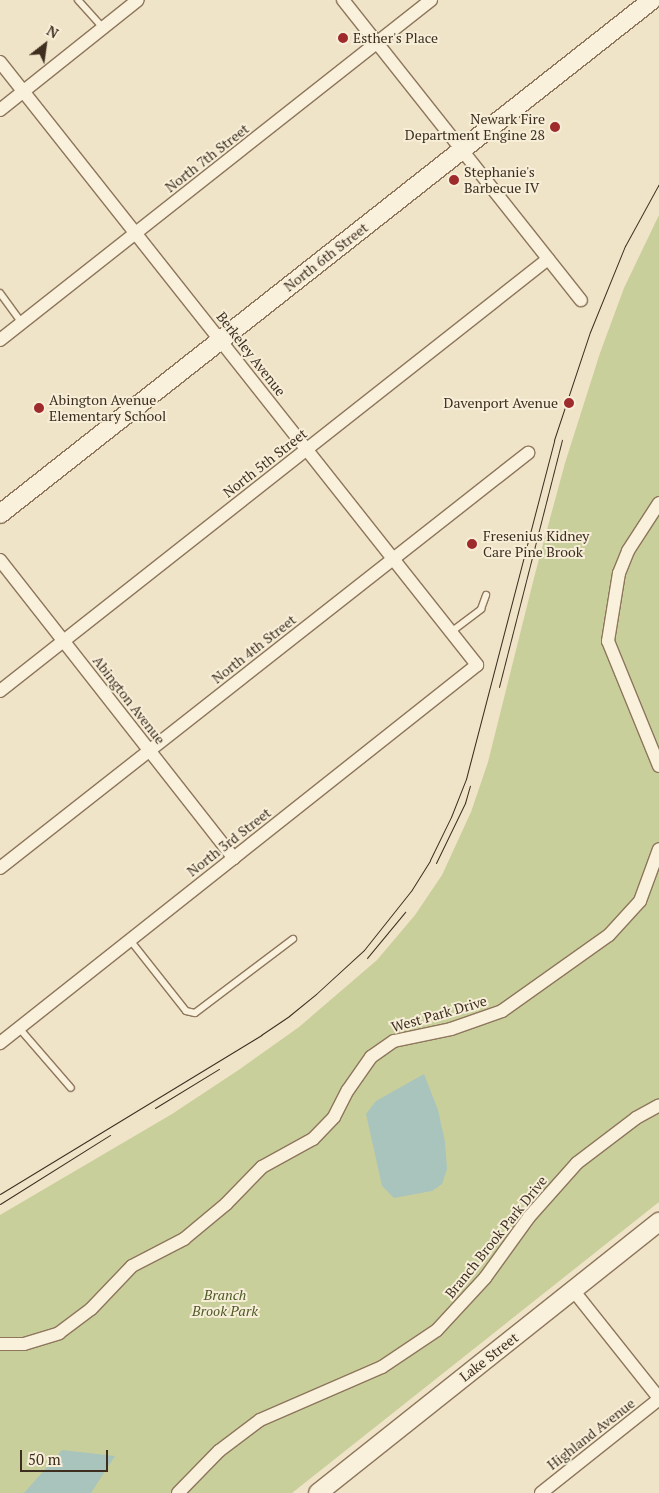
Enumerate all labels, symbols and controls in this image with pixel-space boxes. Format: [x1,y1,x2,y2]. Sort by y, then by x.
north arrow [20,20,70,70]
text: N [43,21,62,42]
place label: Esther's Place [353,30,438,46]
marker: Esther's Place [337,32,349,44]
place label: Newark Fire Department Engine 28 [405,111,545,144]
street label: North 7th Street [162,120,252,196]
marker: Newark Fire Department Engine 28 [549,121,561,133]
place label: Stephanie's Barbecue IV [464,164,539,196]
marker: Stephanie's Barbecue IV [448,174,460,186]
street label: North 6th Street [281,219,371,295]
street label: Berkeley Avenue [213,308,289,400]
place label: Abington Avenue Elementary School [49,392,166,424]
place label: Davenport Avenue [443,395,558,411]
marker: Davenport Avenue [562,396,576,410]
marker: Abington Avenue Elementary School [33,402,45,414]
street label: North 5th Street [220,425,310,501]
place label: Fresenius Kidney Care Pine Brook [483,528,589,560]
marker: Fresenius Kidney Care Pine Brook [465,537,479,551]
street label: North 4th Street [209,611,299,687]
street label: Abington Avenue [89,652,169,748]
street label: North 3rd Street [184,804,274,880]
street label: West Park Drive [389,992,489,1036]
street label: Branch Brook Park Drive [442,1172,550,1302]
park label: Branch Brook Park [192,1287,258,1320]
street label: Lake Street [456,1329,522,1385]
street label: Highland Avenue [544,1395,638,1473]
scale bar [22,1440,110,1472]
text: 50 m [28,1449,61,1469]

